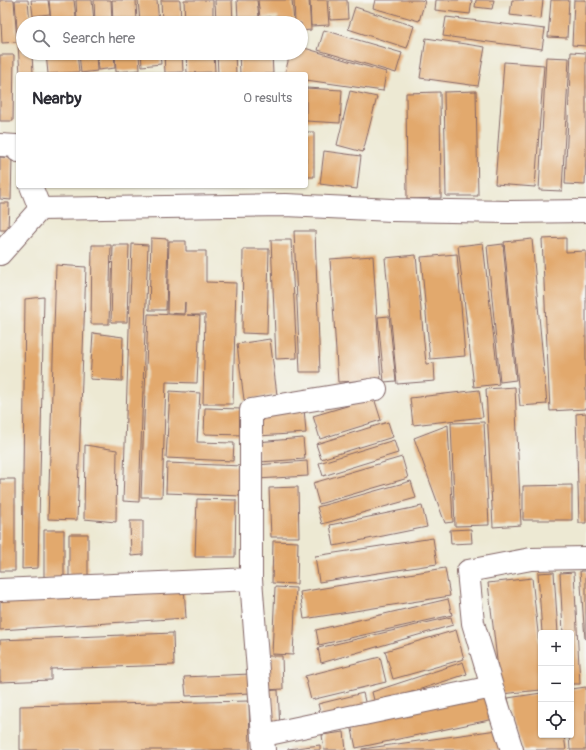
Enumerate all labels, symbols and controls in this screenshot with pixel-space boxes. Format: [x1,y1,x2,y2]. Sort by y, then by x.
search box [16,16,308,60]
icon: search [30,27,52,49]
text: Search here [62,29,135,48]
text: Nearby [32,88,81,109]
text: 0 results [243,90,292,106]
map controls [538,630,574,738]
button: + [538,630,574,666]
button: − [538,666,574,702]
button: locate [538,702,574,738]

